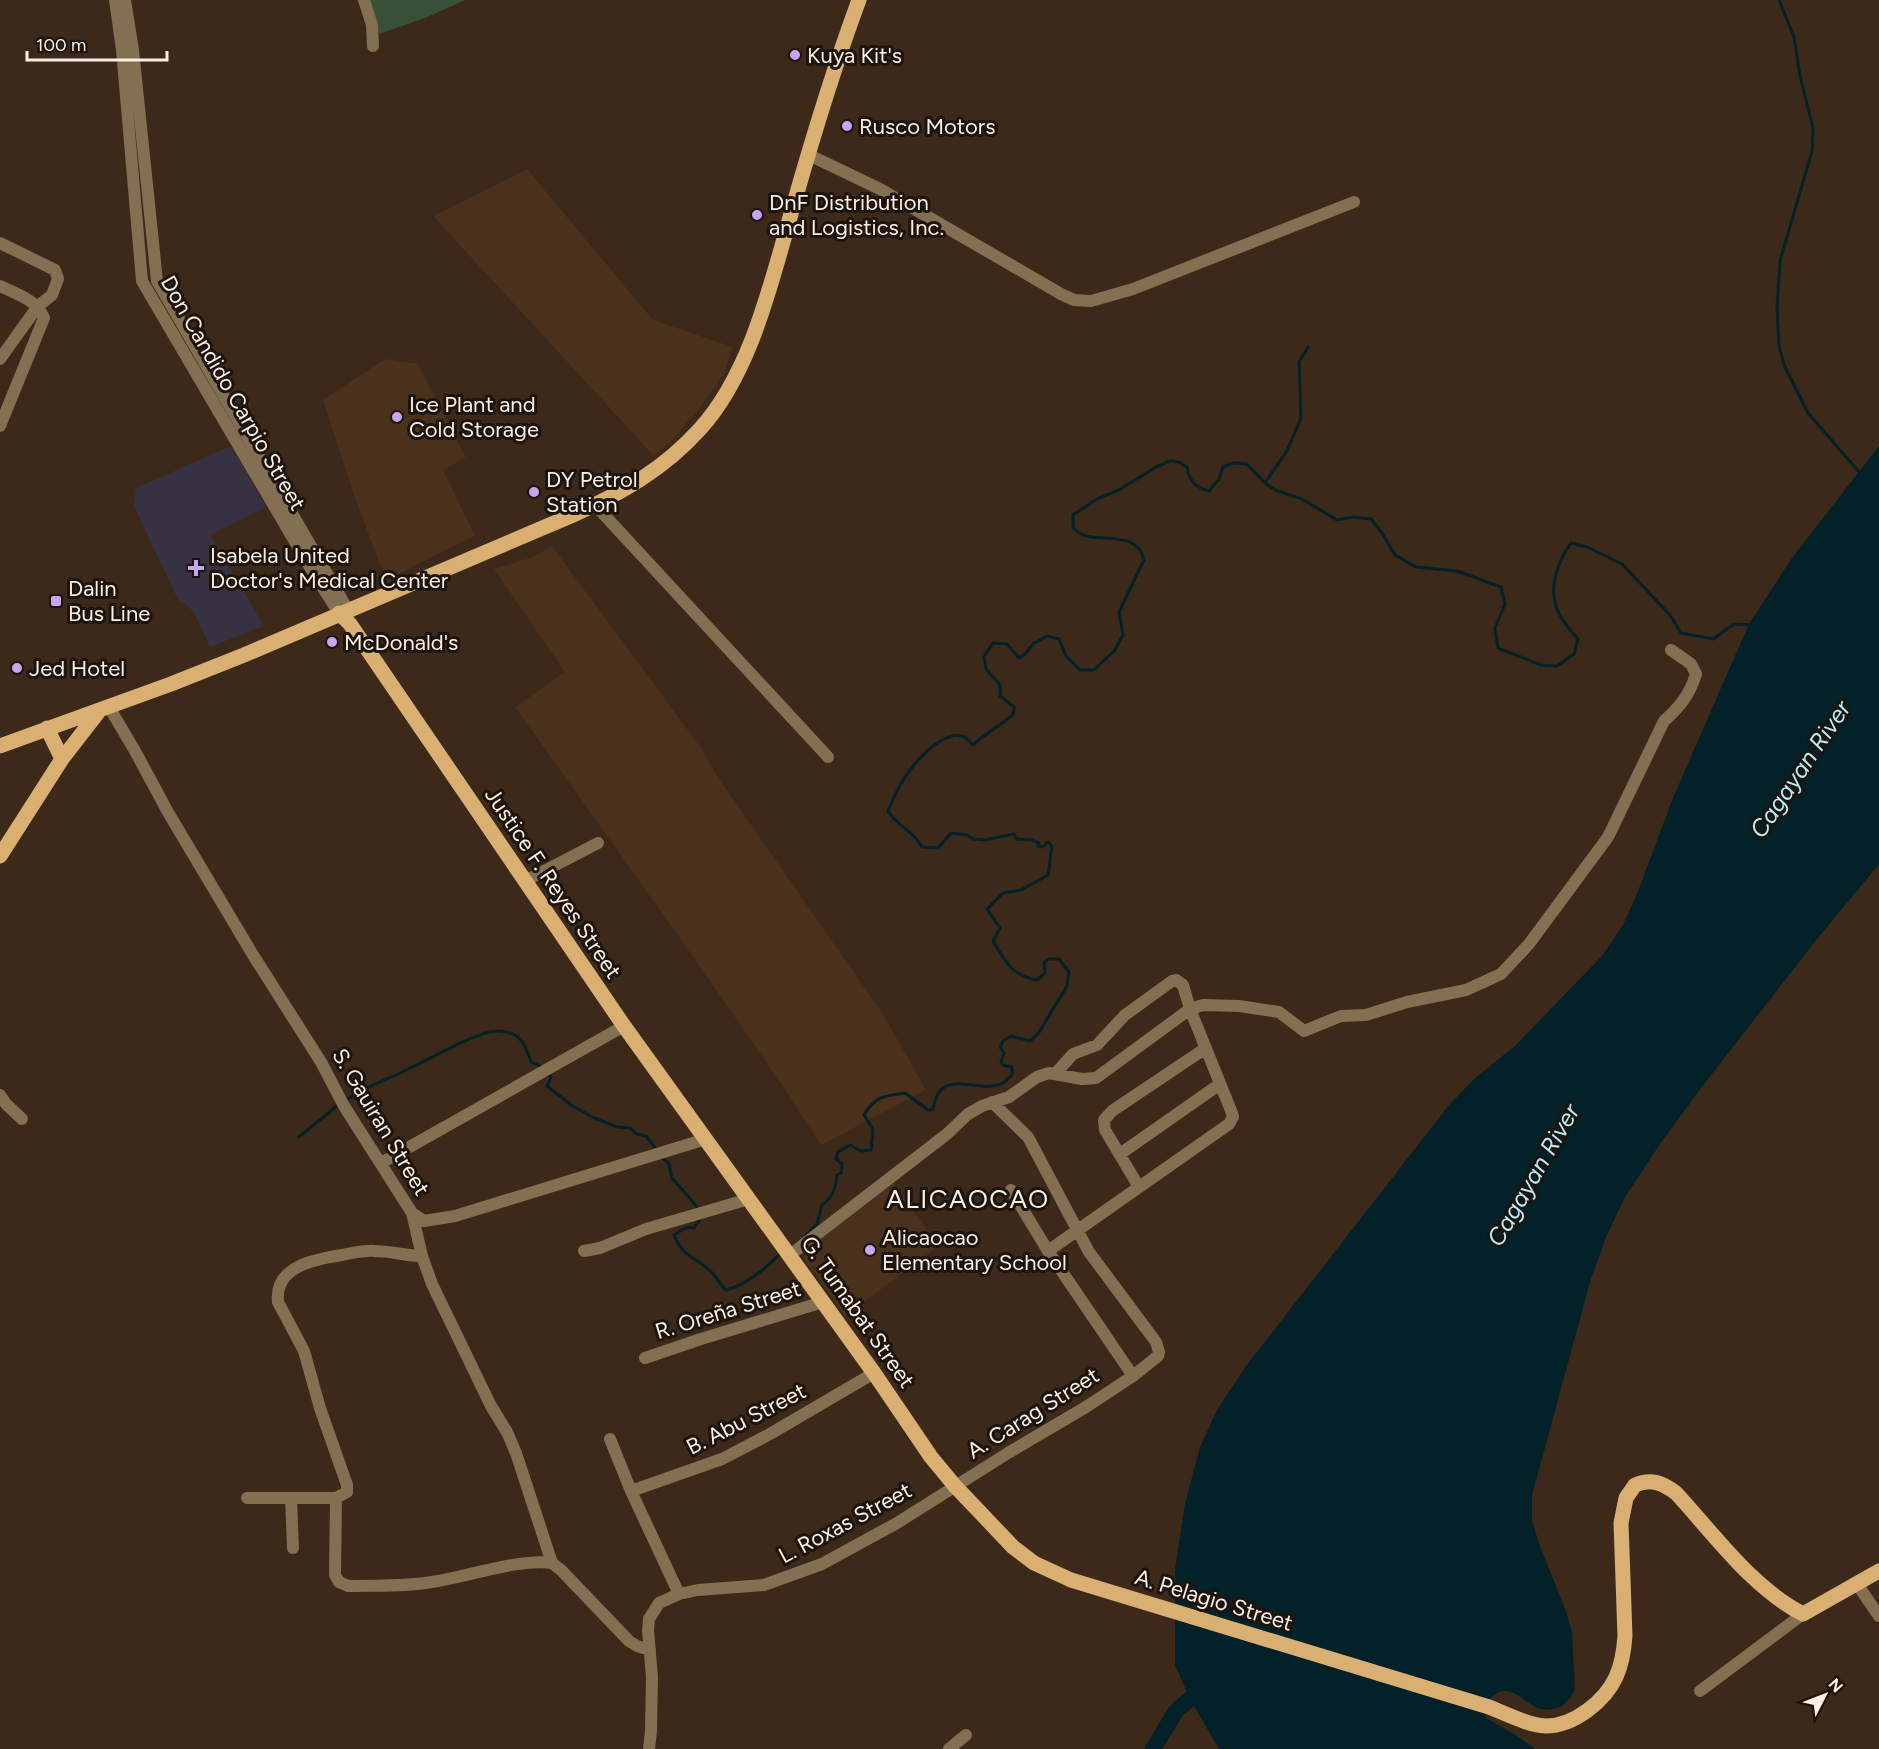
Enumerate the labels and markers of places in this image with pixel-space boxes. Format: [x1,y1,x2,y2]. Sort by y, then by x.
place label: Kuya Kit's [807,42,902,69]
marker: Kuya Kit's [788,48,802,62]
place label: Rusco Motors [859,113,995,140]
marker: Rusco Motors [840,119,854,133]
place label: DnF Distribution and Logistics, Inc. [769,189,944,241]
marker: DnF Distribution and Logistics, Inc. [750,208,764,222]
place label: Ice Plant and Cold Storage [409,391,539,443]
marker: Ice Plant and Cold Storage [390,410,404,424]
place label: DY Petrol Station [546,466,638,518]
marker: DY Petrol Station [527,485,541,499]
place label: Isabela United Doctor's Medical Center [210,542,449,594]
marker: Isabela United Doctor's Medical Center [187,559,205,577]
place label: Dalin Bus Line [68,575,150,627]
marker: Dalin Bus Line [49,594,63,608]
place label: McDonald's [344,629,458,656]
marker: McDonald's [325,635,339,649]
place label: Jed Hotel [29,655,125,682]
marker: Jed Hotel [10,661,24,675]
place label: Alicaocao Elementary School [882,1224,1067,1276]
marker: Alicaocao Elementary School [863,1243,877,1257]

